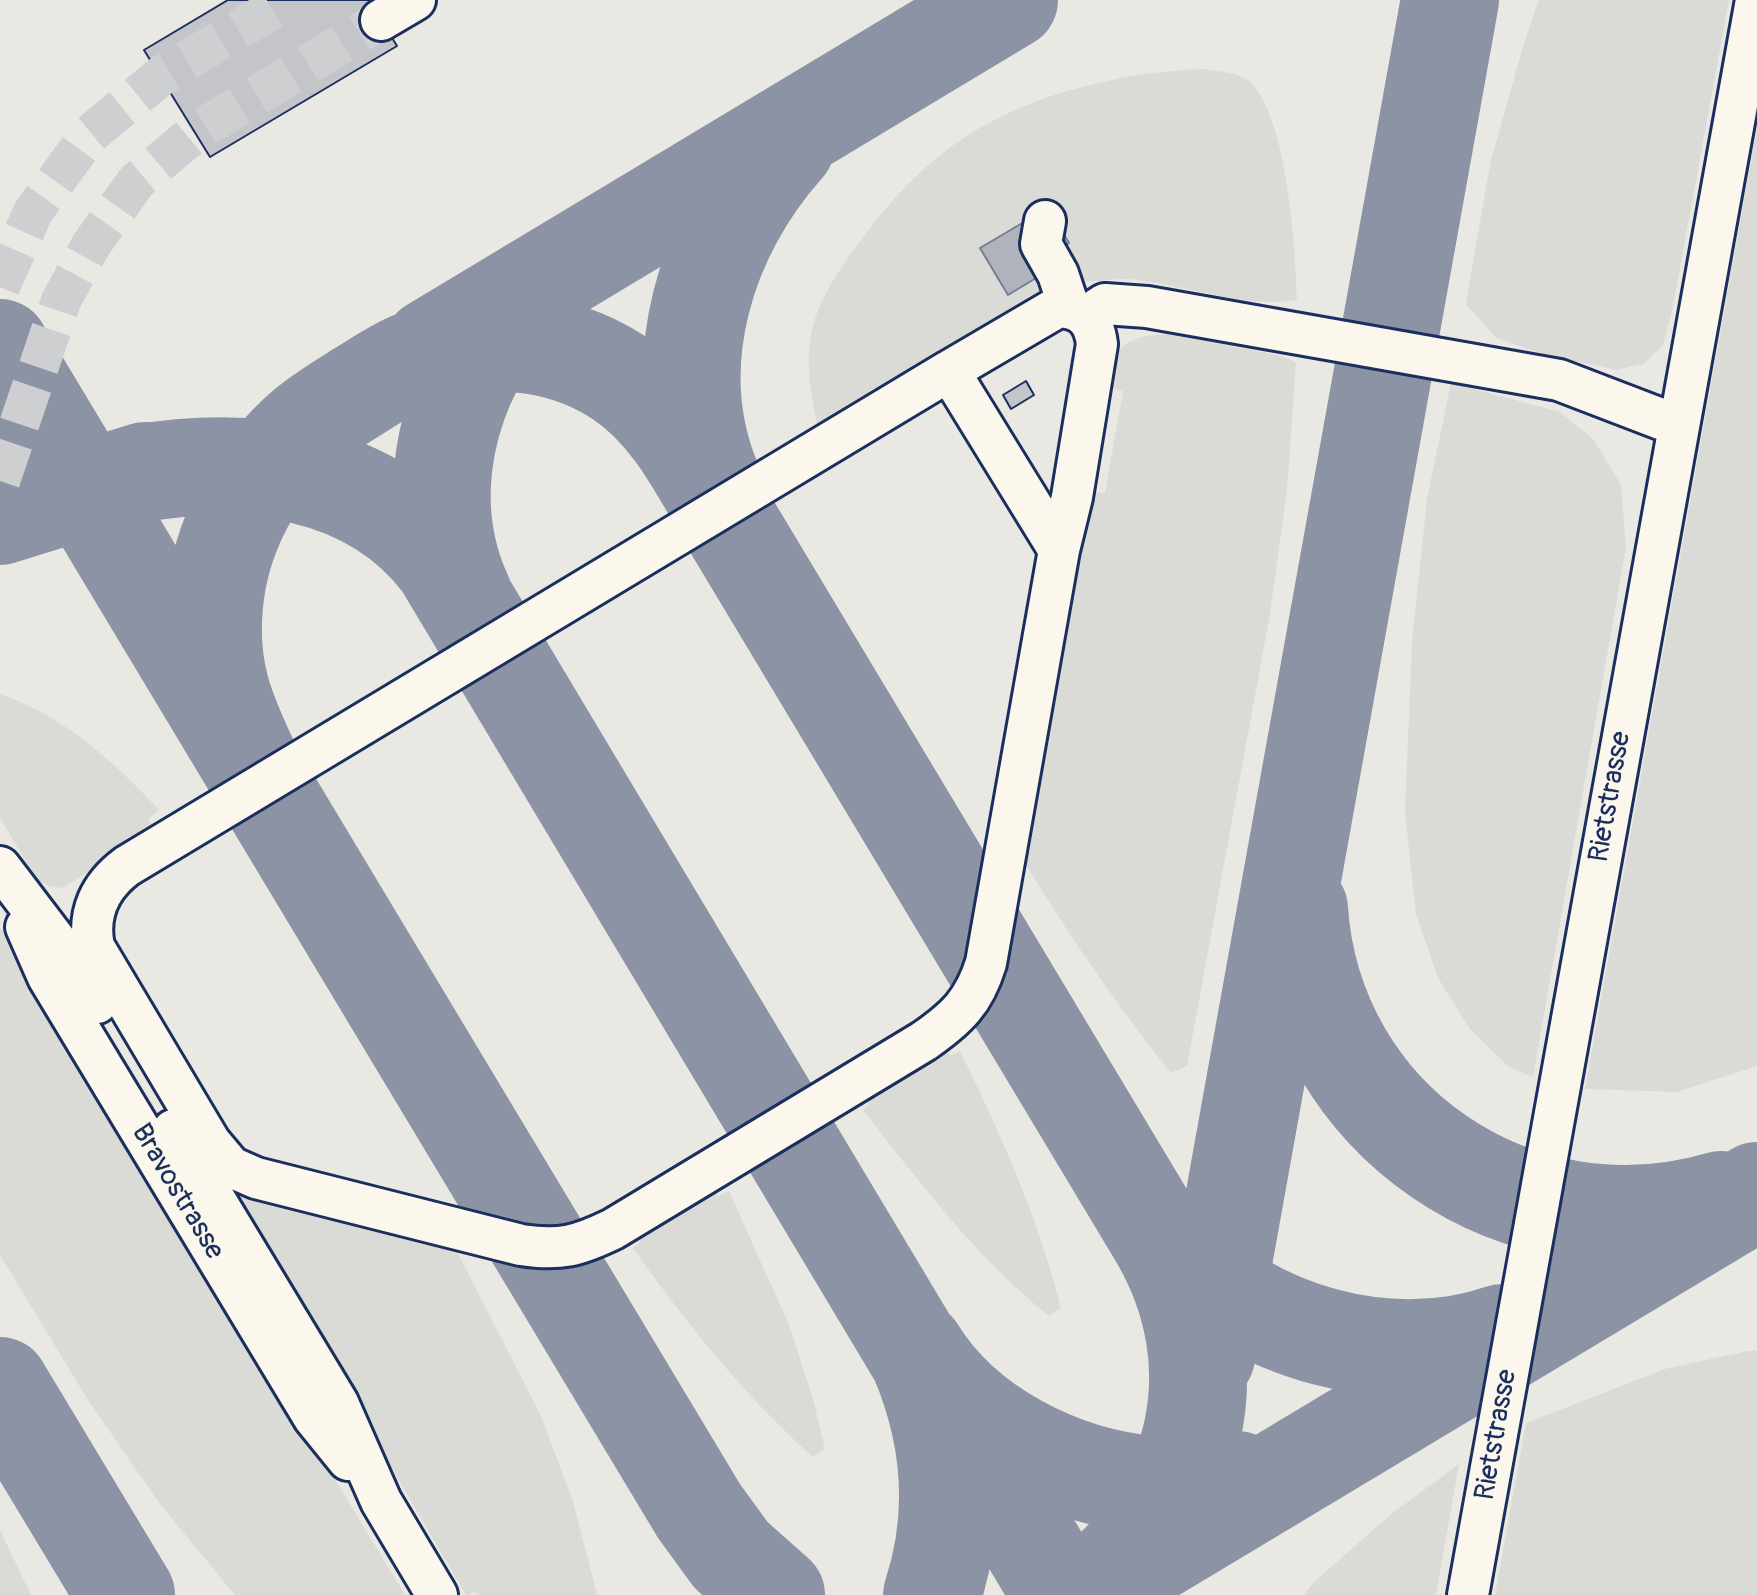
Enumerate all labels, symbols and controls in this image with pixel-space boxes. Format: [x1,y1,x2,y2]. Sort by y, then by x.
street label: Rietstrasse [1583,729,1639,865]
street label: Bravostrasse [123,1118,231,1266]
street label: Rietstrasse [1469,1367,1525,1503]

